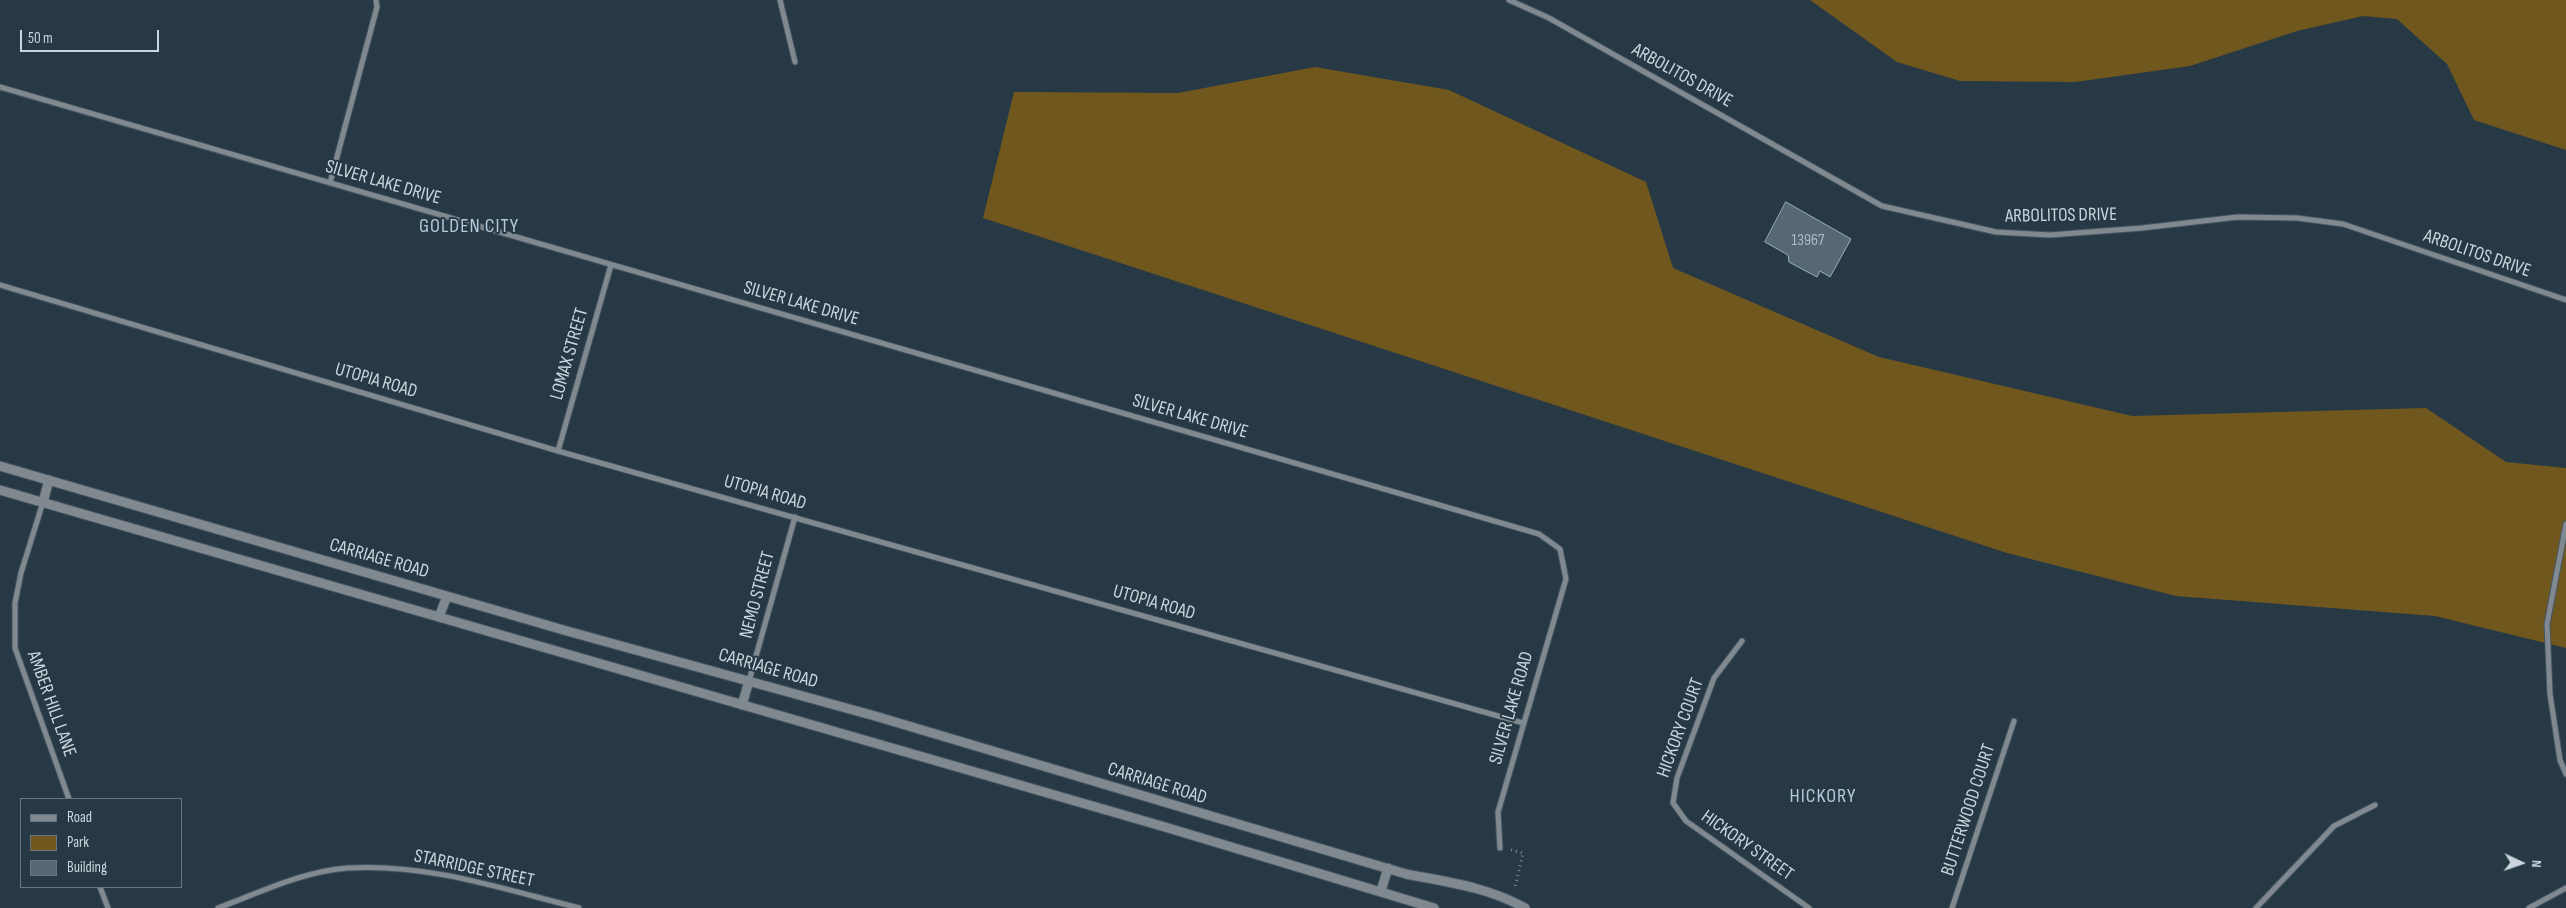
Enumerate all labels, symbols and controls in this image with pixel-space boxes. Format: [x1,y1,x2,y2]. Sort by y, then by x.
scale bar [22,20,161,52]
text: 50 m [28,29,53,48]
street label: ARBOLITOS DRIVE [1628,39,1736,113]
street label: SILVER LAKE DRIVE [323,156,443,210]
street label: ARBOLITOS DRIVE [2005,204,2117,228]
district label: GOLDEN CITY [418,215,520,239]
street label: ARBOLITOS DRIVE [2420,225,2534,283]
house number: 13967 [1792,231,1824,251]
street label: SILVER LAKE DRIVE [741,277,861,331]
street label: LOMAX STREET [546,305,594,403]
street label: UTOPIA ROAD [332,358,420,404]
street label: SILVER LAKE DRIVE [1130,390,1250,444]
street label: UTOPIA ROAD [721,470,809,516]
street label: CARRIAGE ROAD [327,534,431,584]
street label: NEMO STREET [735,549,781,641]
street label: UTOPIA ROAD [1110,580,1198,626]
street label: CARRIAGE ROAD [716,644,820,694]
street label: AMBER HILL LANE [21,648,81,760]
street label: SILVER LAKE ROAD [1485,649,1539,767]
street label: HICKORY COURT [1653,675,1709,781]
street label: BUTTERWOOD COURT [1937,741,2001,879]
street label: CARRIAGE ROAD [1105,758,1209,810]
district label: HICKORY [1789,785,1857,809]
legend [20,798,182,888]
street label: HICKORY STREET [1696,806,1798,886]
text: Road [67,808,92,827]
text: Park [67,833,89,852]
north arrow [2496,838,2546,888]
street label: STARRIDGE STREET [412,845,536,893]
text: Building [67,858,107,877]
text: N [2528,860,2545,868]

